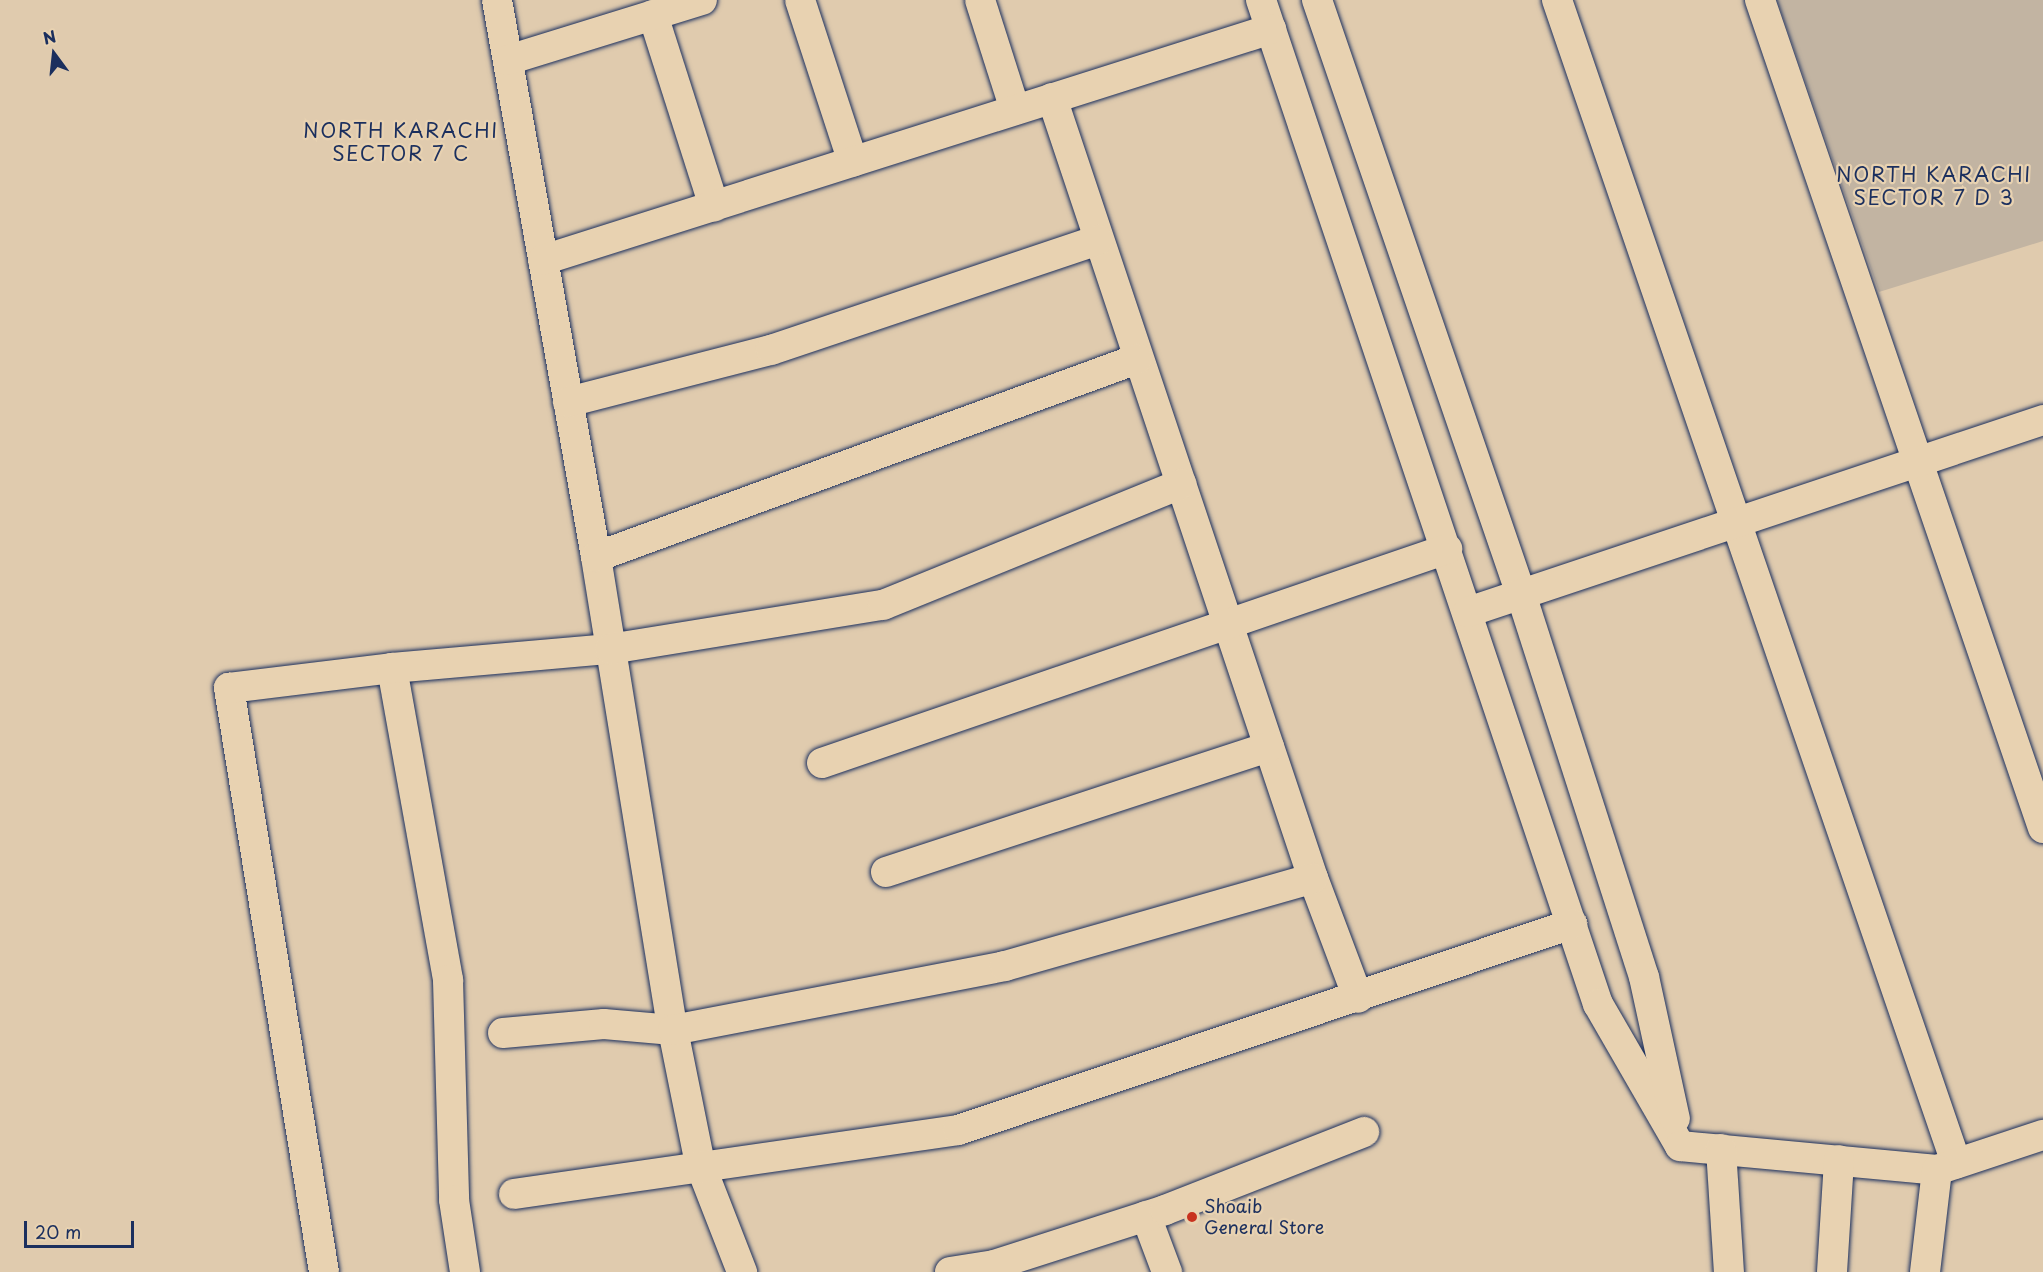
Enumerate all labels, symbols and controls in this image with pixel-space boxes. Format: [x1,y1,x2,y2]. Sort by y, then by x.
text: N [40,23,59,50]
north arrow [24,24,84,84]
district label: NORTH KARACHI SECTOR 7 C [303,118,499,165]
district label: NORTH KARACHI SECTOR 7 D 3 [1836,163,2032,210]
place label: Shoaib General Store [1204,1196,1324,1238]
scale bar [27,1209,136,1247]
marker: Shoaib General Store [1185,1210,1199,1224]
text: 20 m [35,1218,81,1245]

